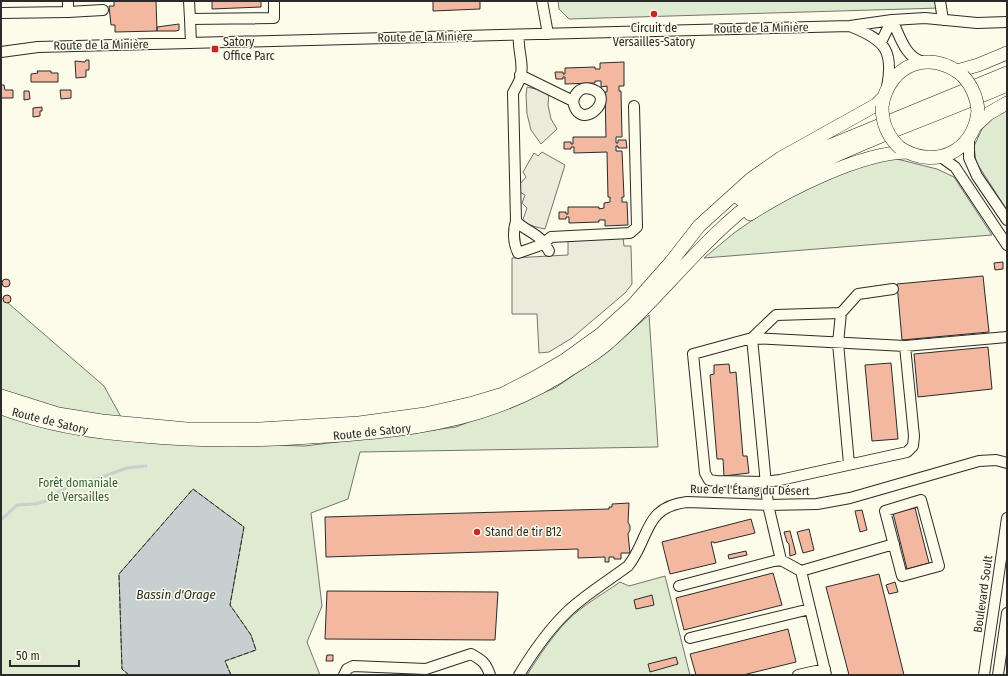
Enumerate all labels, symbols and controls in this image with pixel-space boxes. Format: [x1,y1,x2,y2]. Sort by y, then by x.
marker: Circuit de Versailles-Satory [649,9,659,19]
street label: Route de la Minière [713,20,809,36]
place label: Circuit de Versailles-Satory [613,21,696,49]
street label: Route de la Minière [377,29,473,45]
place label: Satory Office Parc [223,35,275,63]
street label: Route de la Minière [53,37,149,53]
marker: Satory Office Parc [210,44,220,54]
street label: Route de Satory [10,405,90,437]
street label: Route de Satory [332,421,412,443]
park label: Forêt domaniale de Versailles [38,476,118,504]
street label: Rue de l'Étang du Désert [690,481,810,498]
place label: Stand de tir B12 [485,525,561,539]
marker: Stand de tir B12 [472,527,482,537]
street label: Boulevard Soult [971,554,995,634]
water label: Bassin d'Orage [136,587,216,602]
scale bar [10,642,79,668]
text: 50 m [16,649,40,663]

